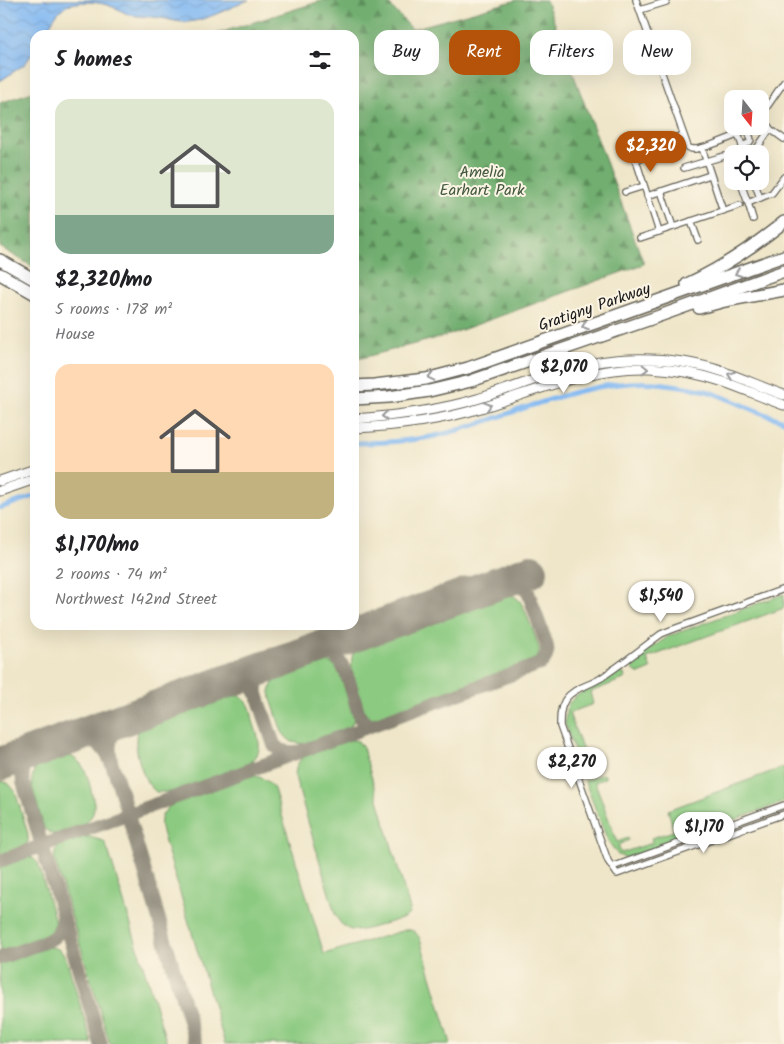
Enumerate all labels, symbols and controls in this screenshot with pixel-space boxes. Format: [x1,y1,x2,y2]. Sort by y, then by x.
chip: Buy [374,30,439,75]
chip: Rent [449,30,520,75]
chip: Filters [530,30,613,75]
chip: New [623,30,691,75]
text: 5 homes [55,44,132,77]
icon: filters [306,46,334,74]
north arrow [724,90,769,135]
map controls [724,90,769,190]
pin: $2,320 [610,130,692,173]
icon: home [150,131,240,221]
text: $2,320 [626,134,676,159]
button: locate [724,145,769,190]
park label: Amelia Earhart Park [439,160,525,203]
text: $2,320/mo [55,264,152,297]
one-way arrow [734,267,743,277]
street label: Gratigny Parkway [535,276,655,338]
text: 5 rooms · 178 m² [55,297,172,322]
one-way arrow [581,320,589,330]
text: House [55,322,95,347]
pin: $2,070 [523,352,605,394]
text: $2,070 [541,355,587,380]
one-way arrow [642,364,649,374]
one-way arrow [426,371,435,382]
one-way arrow [727,371,736,381]
icon: home [150,396,240,486]
one-way arrow [483,402,491,412]
one-way arrow [381,410,389,421]
text: $1,170/mo [55,529,139,562]
text: 2 rooms · 74 m² [55,562,167,587]
pin: $1,540 [620,580,702,623]
text: $1,540 [639,584,683,609]
text: Northwest 142nd Street [55,587,217,612]
pin: $2,270 [531,746,613,789]
text: $2,270 [548,750,596,775]
pin: $1,170 [663,812,745,854]
text: $1,170 [684,815,724,840]

